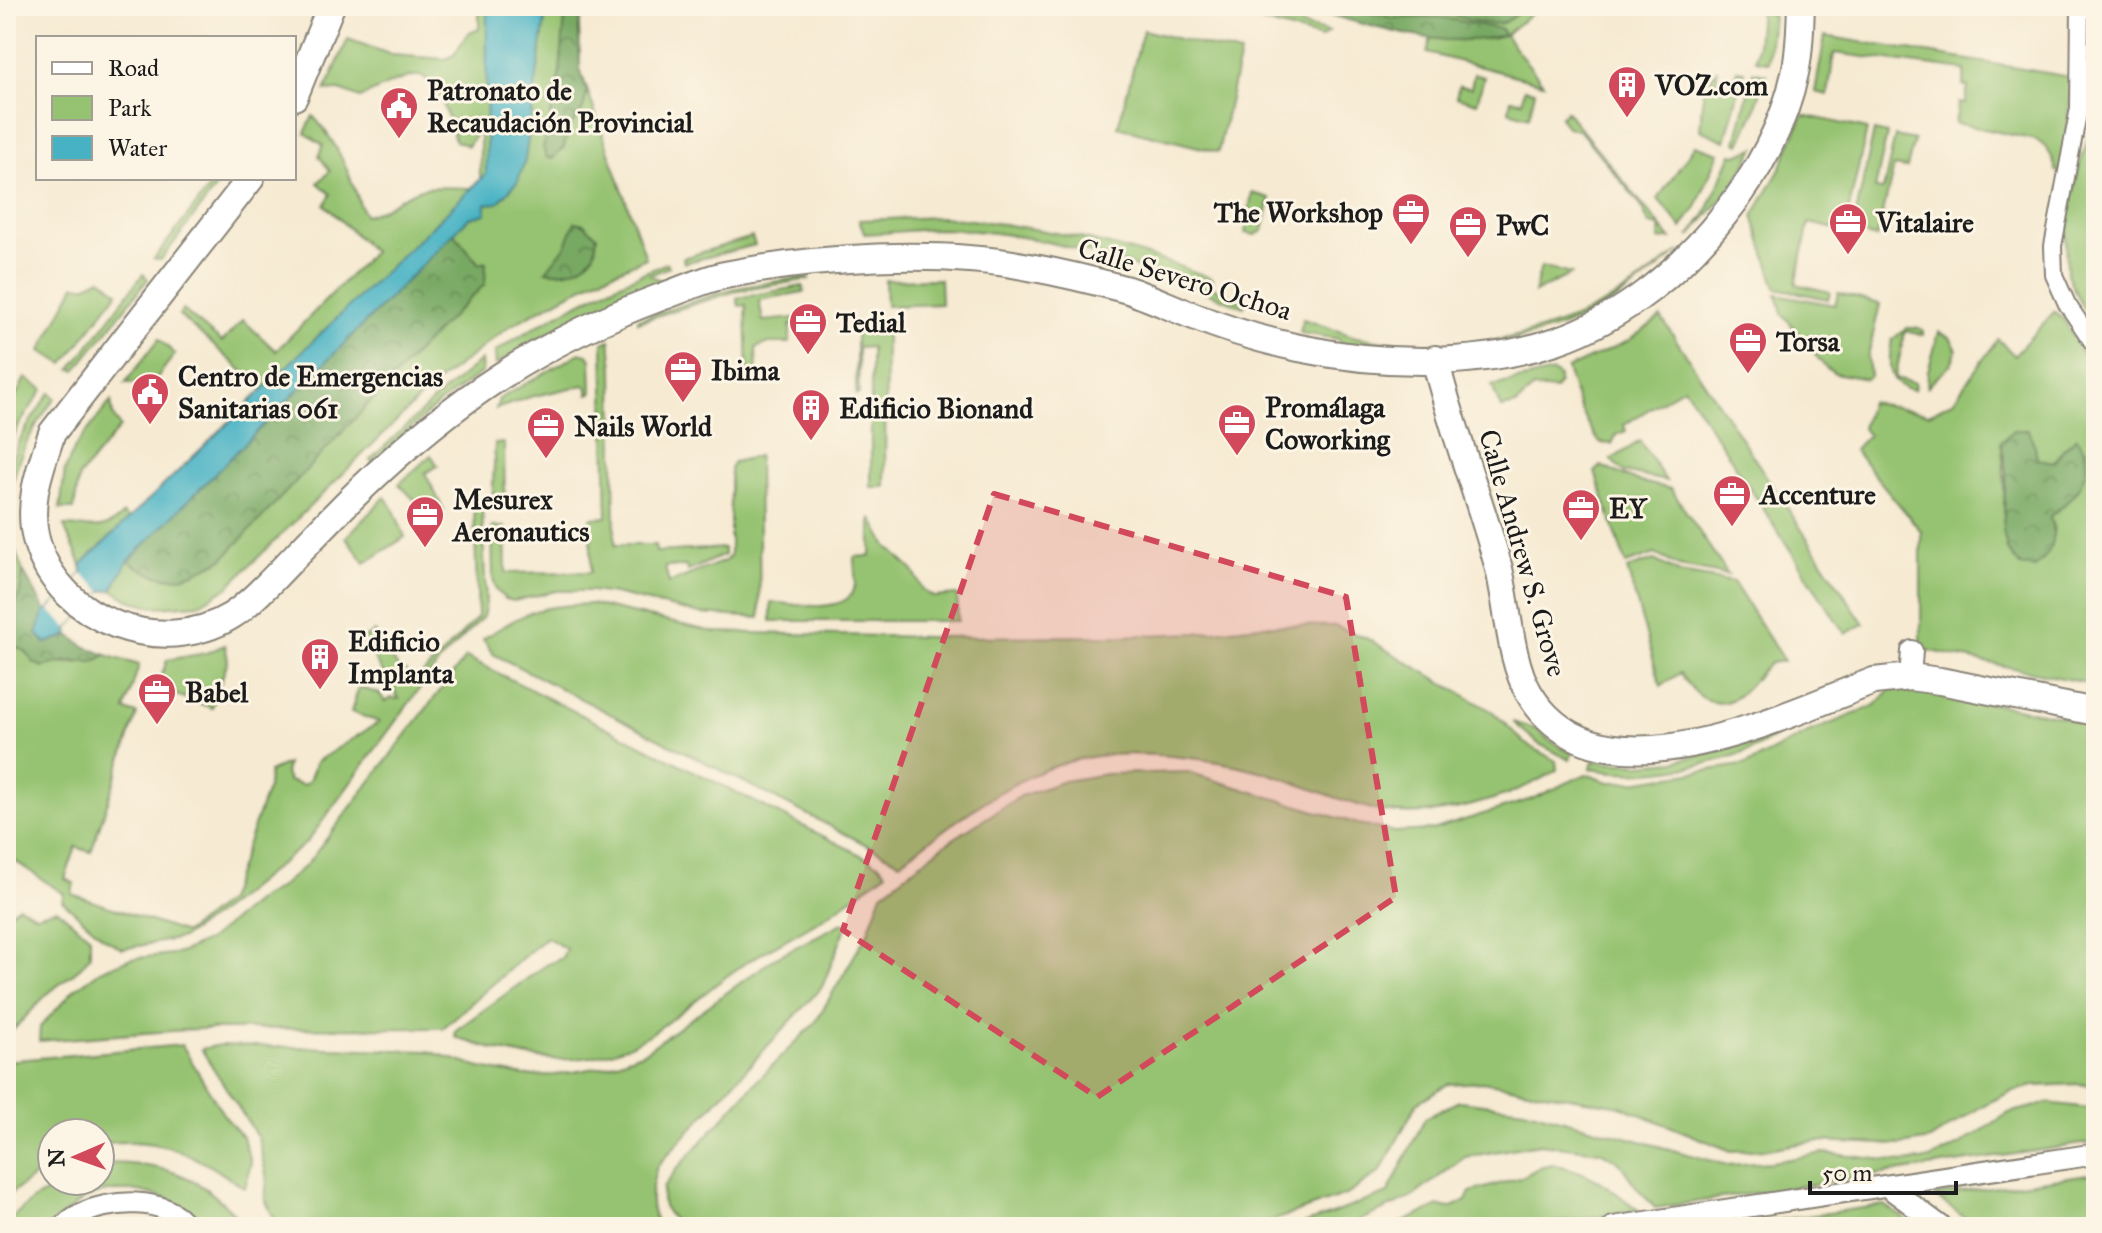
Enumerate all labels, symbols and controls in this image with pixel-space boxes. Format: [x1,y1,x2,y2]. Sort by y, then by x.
legend [36,36,296,180]
text: Road [108,53,159,83]
building icon: VOZ.com [1606,64,1648,119]
place label: VOZ.com [1654,68,1769,103]
place label: Patronato de Recaudación Provincial [427,73,694,140]
public building icon: Patronato de Recaudación Provincial [378,85,420,140]
text: Park [108,93,152,123]
text: Water [108,133,167,163]
office icon: The Workshop [1390,191,1432,246]
place label: The Workshop [1214,195,1383,230]
office icon: Vitalaire [1827,201,1869,256]
office icon: PwC [1447,204,1489,259]
place label: Vitalaire [1875,205,1974,240]
place label: PwC [1496,208,1549,243]
street label: Calle Severo Ochoa [1074,230,1296,328]
office icon: Tedial [787,301,829,356]
place label: Tedial [836,305,906,340]
office icon: Torsa [1727,320,1769,375]
place label: Torsa [1776,324,1841,359]
office icon: Ibima [662,349,704,404]
place label: Ibima [711,353,781,388]
place label: Centro de Emergencias Sanitarias 061 [178,359,443,426]
public building icon: Centro de Emergencias Sanitarias 061 [129,371,171,426]
building icon: Edificio Bionand [790,387,832,442]
place label: Promálaga Coworking [1265,390,1391,457]
place label: Edificio Bionand [839,391,1034,426]
office icon: Promálaga Coworking [1216,402,1258,457]
office icon: Nails World [525,405,567,460]
place label: Nails World [574,409,713,444]
street label: Calle Andrew S. Grove [1471,425,1575,681]
office icon: Accenture [1711,473,1753,528]
place label: Accenture [1758,477,1876,512]
place label: Mesurex Aeronautics [451,482,589,549]
office icon: EY [1560,487,1602,542]
place label: EY [1609,491,1648,526]
office icon: Mesurex Aeronautics [404,494,446,549]
place label: Edificio Implanta [348,624,455,691]
building icon: Edificio Implanta [299,636,341,691]
office icon: Babel [136,671,178,726]
place label: Babel [185,675,249,710]
north arrow [36,1117,116,1197]
scale bar [1810,1145,1956,1195]
text: N [43,1148,70,1167]
text: 50 m [1822,1158,1872,1188]

